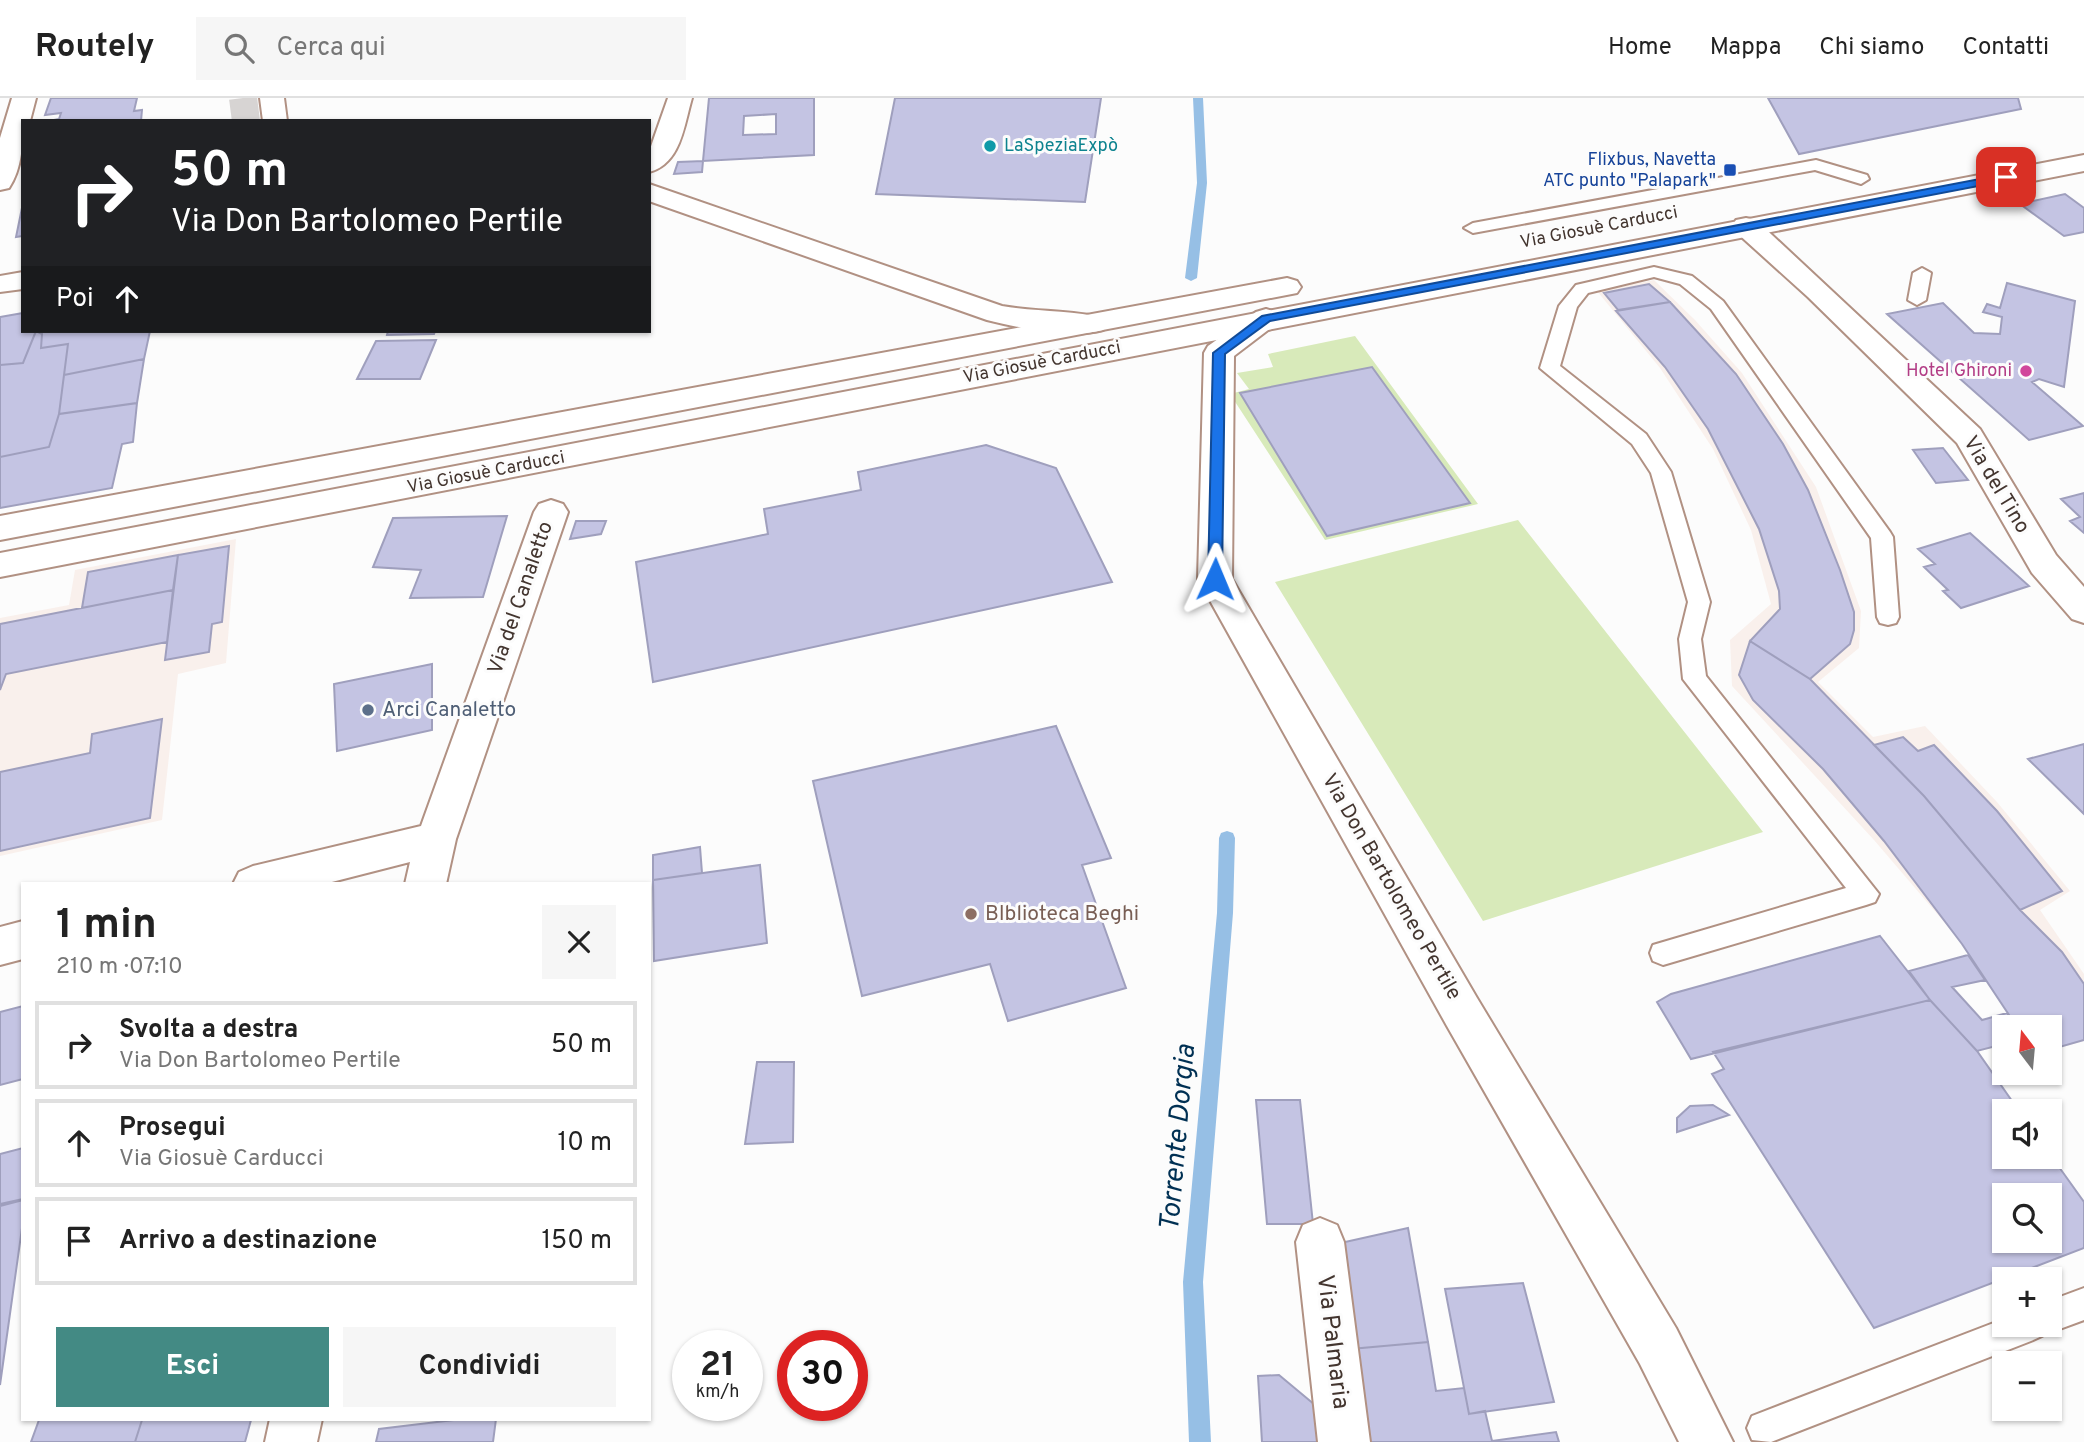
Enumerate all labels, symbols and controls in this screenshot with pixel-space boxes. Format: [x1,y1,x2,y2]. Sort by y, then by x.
search box [196,17,686,80]
text: Routely [35,27,154,69]
icon: search [220,29,258,67]
text: Cerca qui [276,32,386,65]
text: Home [1608,33,1672,63]
text: Mappa [1710,33,1781,63]
text: Chi siamo [1819,33,1924,63]
text: Contatti [1962,33,2049,63]
place label: LaSpeziaExpò [1004,135,1118,158]
marker: LaSpeziaExpò [982,138,998,154]
text: 50 m [171,142,288,204]
icon: right [56,147,147,238]
pin [1976,147,2036,207]
place label: Flixbus, Navetta ATC punto "Palapark" [1543,149,1716,193]
icon: arrive [1987,158,2025,196]
marker: Flixbus, Navetta ATC punto "Palapark" [1722,162,1738,178]
street label: Via Giosuè Carducci [1518,201,1680,255]
text: Via Don Bartolomeo Pertile [171,203,563,243]
icon: ahead [108,280,146,318]
text: Poi [56,283,94,316]
street label: Via Giosuè Carducci [961,336,1123,390]
place label: Hotel Ghironi [1906,360,2012,383]
marker: Hotel Ghironi [2018,363,2034,379]
street label: Via del Tino [1956,431,2036,539]
street label: Via Giosuè Carducci [405,446,567,500]
street label: Via del Canaletto [482,518,560,678]
position arrow [1178,542,1252,616]
place label: Arci Canaletto [382,697,516,724]
marker: Arci Canaletto [360,702,376,718]
street label: Via Don Bartolomeo Pertile [1315,769,1467,1005]
text: 1 min [56,900,157,953]
place label: BIblioteca Beghi [985,901,1139,928]
button: close [542,905,616,979]
marker: BIblioteca Beghi [963,906,979,922]
text: 210 m · 07:10 [56,953,183,982]
text: Svolta a destra [119,1014,298,1047]
north arrow [1992,1015,2062,1085]
map controls [1992,1015,2062,1421]
icon: right [60,1026,98,1064]
text: 50 m [551,1029,612,1062]
water label: Torrente Dorgia [1153,1043,1205,1233]
text: Via Don Bartolomeo Pertile [119,1047,401,1076]
button: sound [1992,1099,2062,1169]
text: Prosegui [119,1112,226,1145]
icon: ahead [60,1124,98,1162]
text: 10 m [557,1127,612,1160]
text: Via Giosuè Carducci [119,1145,324,1174]
button: search [1992,1183,2062,1253]
icon: arrive [60,1222,98,1260]
text: Arrivo a destinazione [119,1225,377,1258]
text: 150 m [541,1225,612,1258]
button: + [1992,1267,2062,1337]
street label: Via Palmaria [1309,1273,1355,1411]
button: Esci [56,1327,329,1407]
button: Condividi [343,1327,616,1407]
speed limit sign: 30 [777,1330,868,1421]
text: 21 [700,1344,735,1388]
button: − [1992,1351,2062,1421]
text: km/h [696,1381,739,1404]

